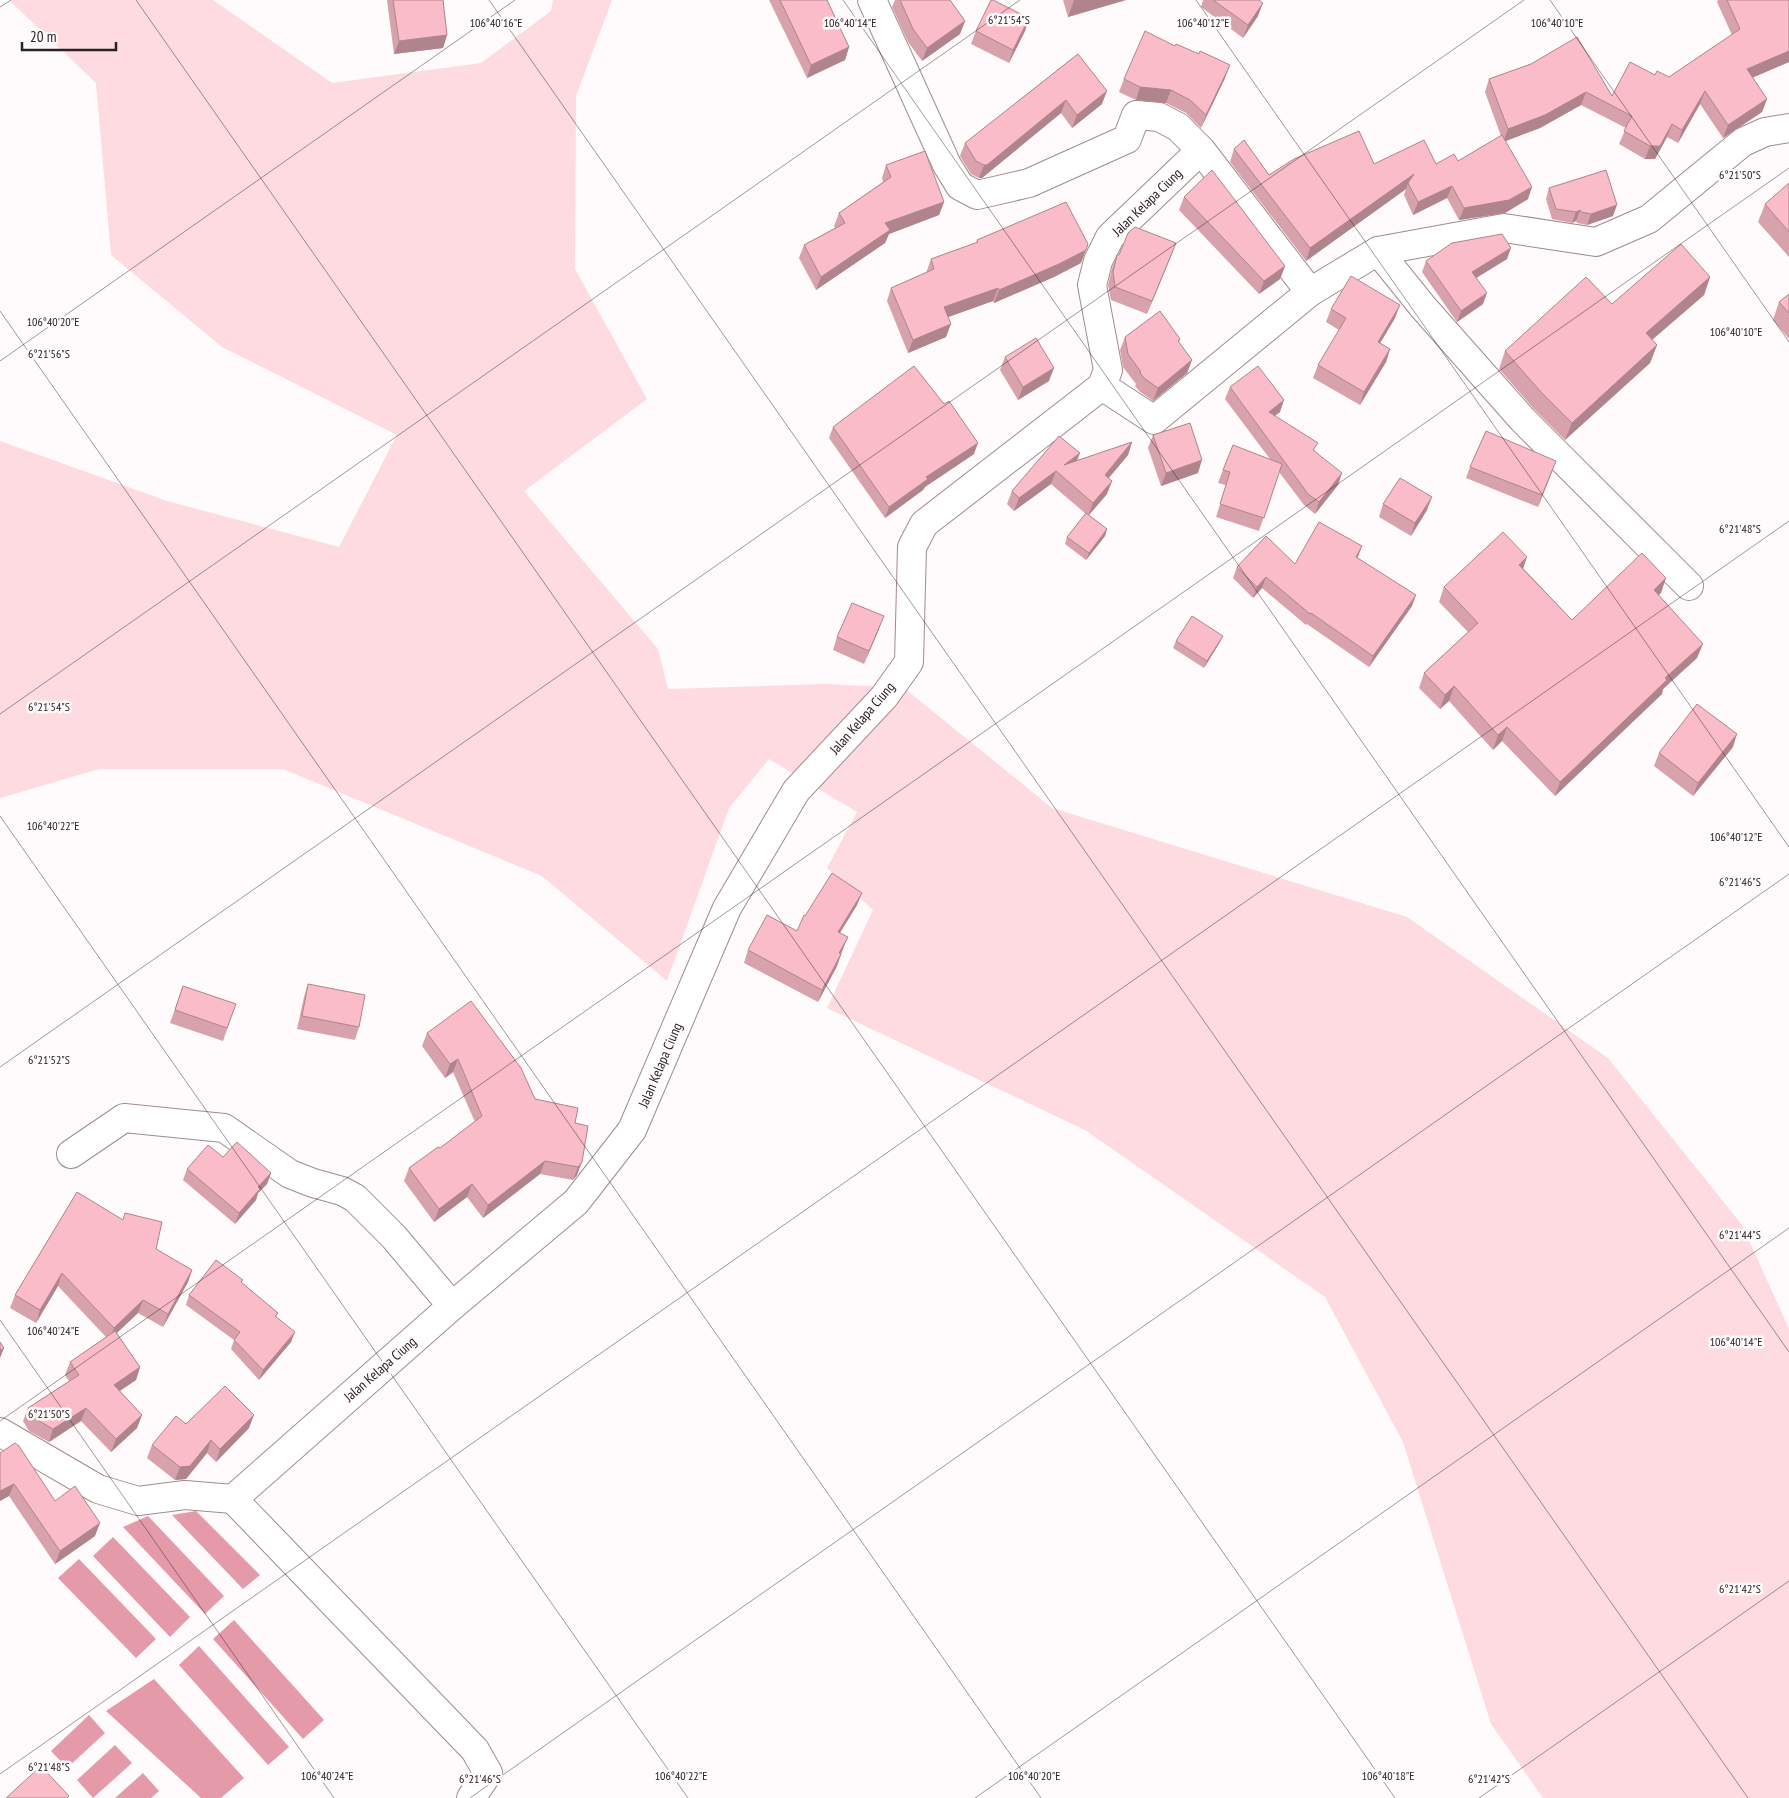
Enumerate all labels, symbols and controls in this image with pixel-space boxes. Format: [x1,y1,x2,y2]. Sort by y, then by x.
text: 6°21'54"S [988,12,1030,27]
text: 106°40'16"E [470,15,522,30]
text: 106°40'14"E [824,15,876,30]
text: 106°40'12"E [1177,15,1229,30]
text: 106°40'10"E [1531,15,1583,30]
scale bar [22,20,116,52]
text: 20 m [30,27,56,46]
street label: Jalan Kelapa Ciung [1108,164,1186,241]
text: 6°21'50"S [1719,167,1761,182]
text: 106°40'20"E [27,314,79,329]
text: 106°40'10"E [1710,324,1762,339]
text: 6°21'56"S [28,346,70,361]
text: 6°21'48"S [1719,521,1761,536]
street label: Jalan Kelapa Ciung [825,678,898,759]
text: 6°21'54"S [28,699,70,714]
text: 106°40'22"E [27,818,79,833]
text: 106°40'12"E [1710,829,1762,844]
text: 6°21'46"S [1719,874,1761,889]
street label: Jalan Kelapa Ciung [634,1020,686,1111]
text: 6°21'52"S [28,1052,70,1067]
text: 6°21'44"S [1719,1227,1761,1242]
text: 106°40'24"E [27,1323,79,1338]
street label: Jalan Kelapa Ciung [339,1333,420,1406]
text: 106°40'14"E [1710,1334,1762,1349]
text: 6°21'50"S [28,1406,70,1421]
text: 6°21'42"S [1719,1581,1761,1596]
text: 6°21'48"S [28,1759,70,1774]
text: 106°40'24"E [301,1768,353,1783]
text: 106°40'22"E [655,1768,707,1783]
text: 106°40'20"E [1008,1768,1060,1783]
text: 106°40'18"E [1362,1768,1414,1783]
text: 6°21'46"S [459,1771,501,1786]
text: 6°21'42"S [1468,1771,1510,1786]

